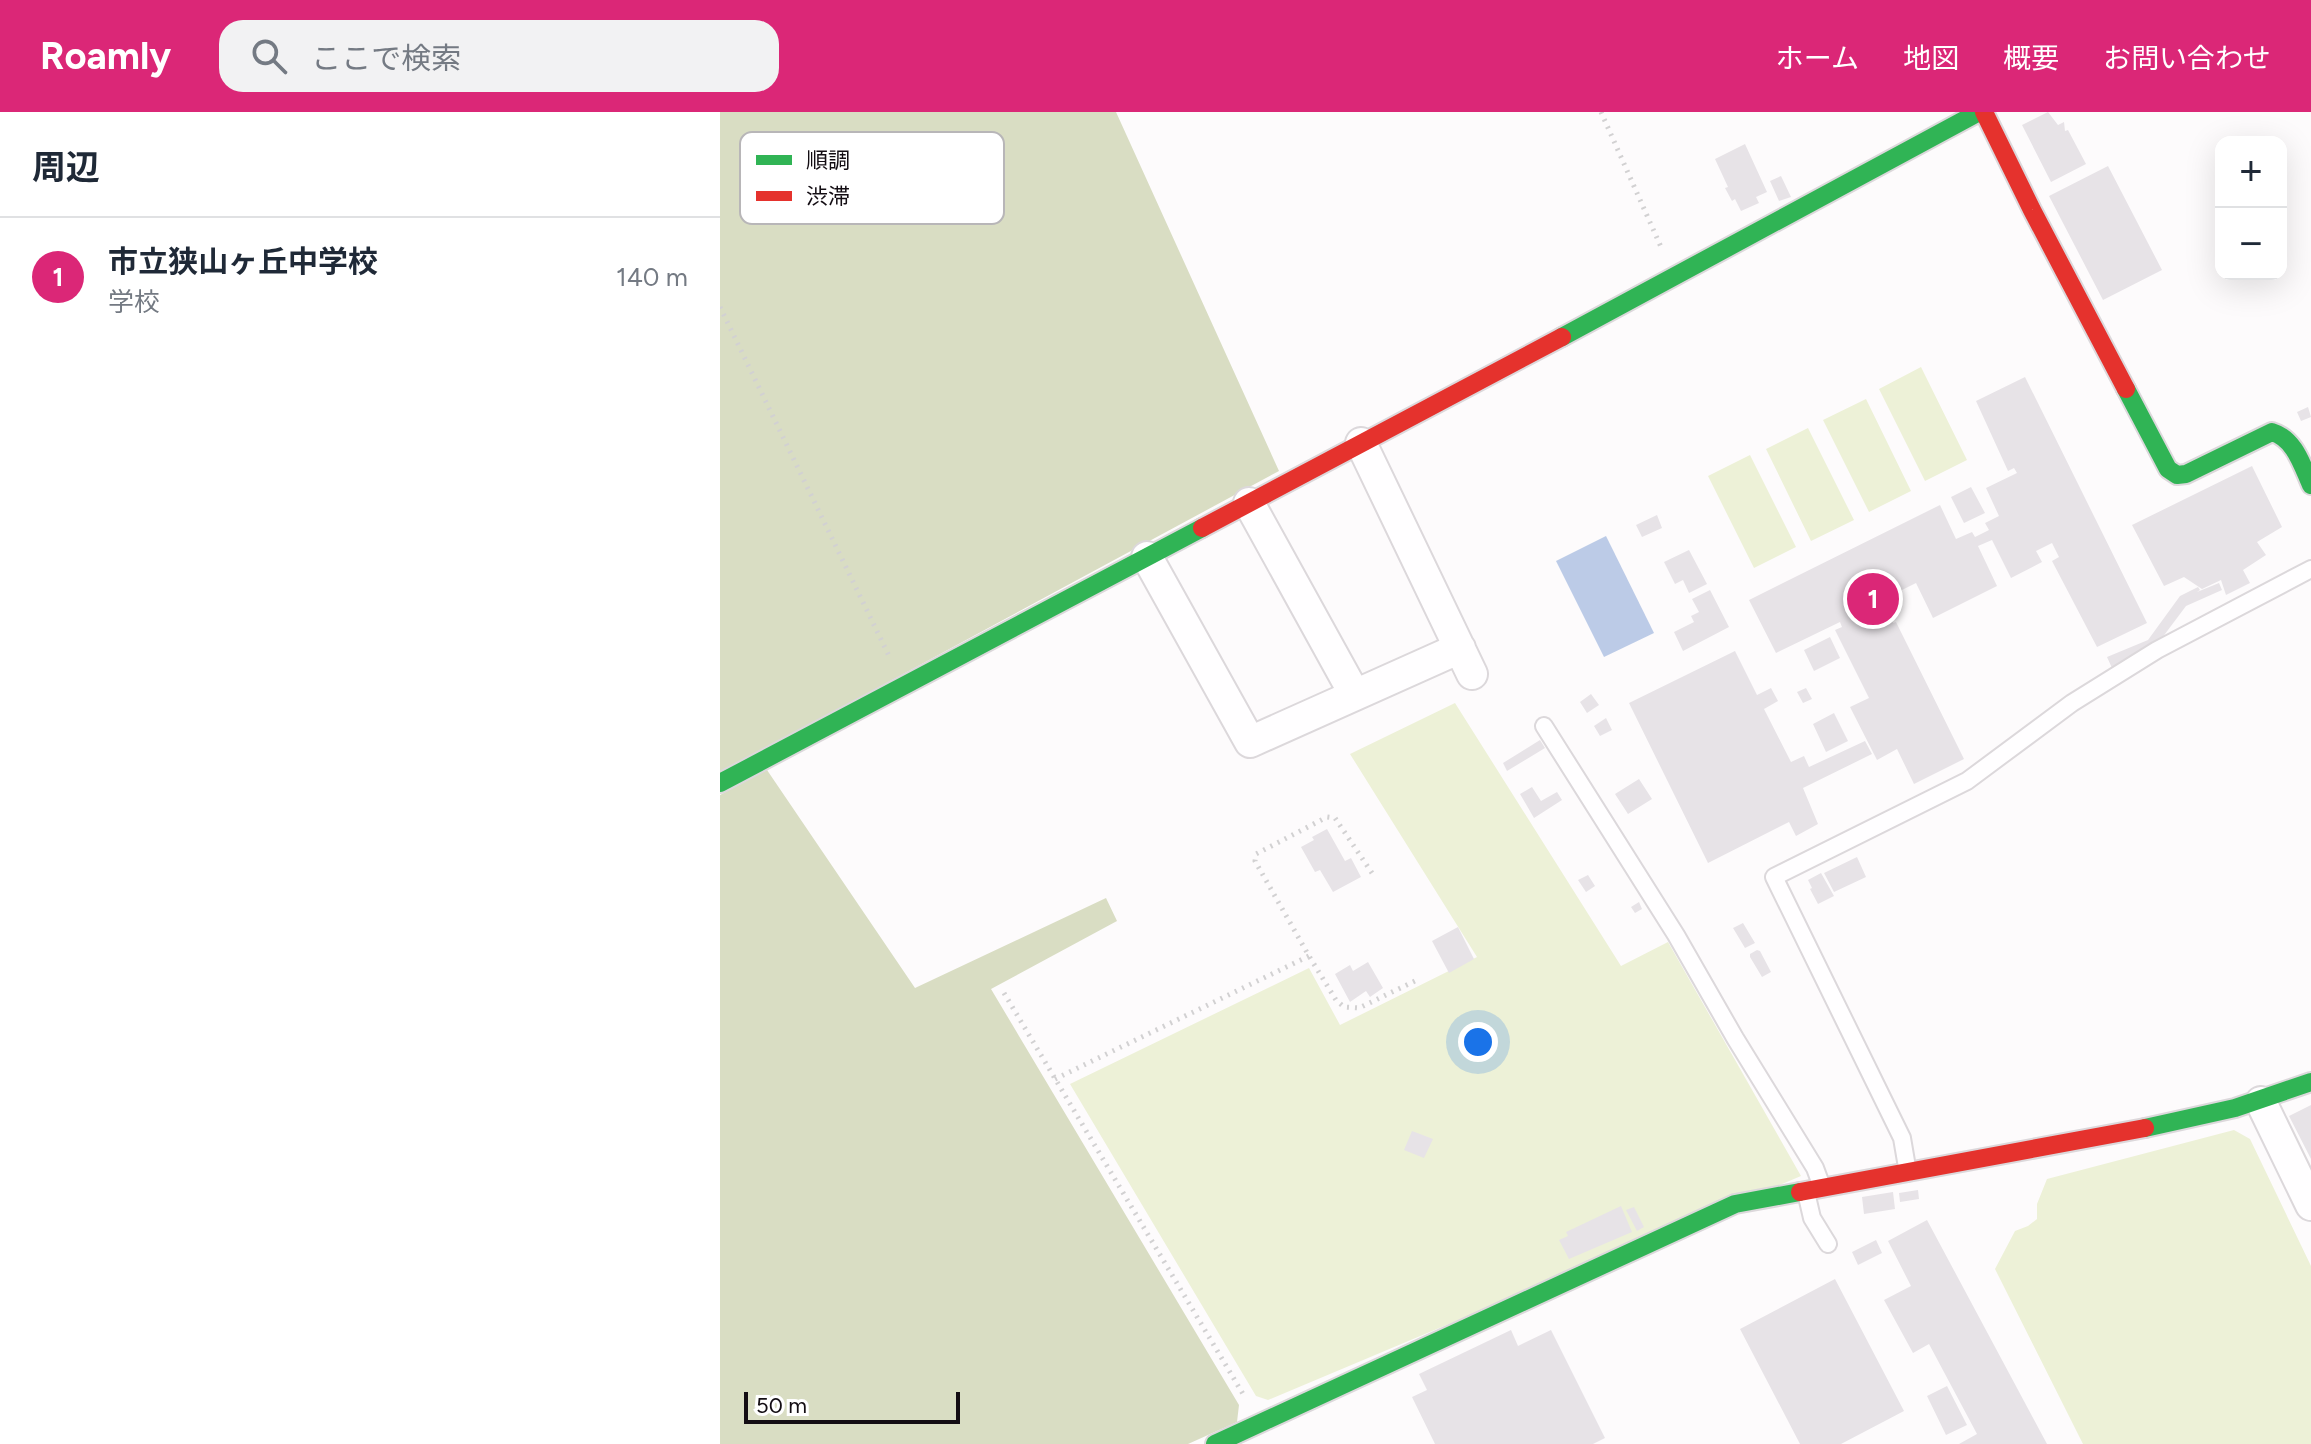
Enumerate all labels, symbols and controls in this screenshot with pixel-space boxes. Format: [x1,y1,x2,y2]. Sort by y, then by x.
search box [219,20,779,92]
text: Roamly [40,33,171,79]
icon: search [247,34,291,78]
text: ここで検索 [311,40,461,77]
text: ホーム [1776,41,1859,75]
text: 地図 [1903,41,1959,75]
text: 概要 [2003,41,2059,75]
text: お問い合わせ [2103,41,2271,75]
legend [740,132,1004,224]
map controls [2215,136,2287,280]
button: + [2215,136,2287,208]
text: 周辺 [32,147,100,188]
text: 順調 [806,147,850,174]
text: 渋滞 [806,183,850,210]
button: − [2215,208,2287,280]
text: 市立狭山ヶ丘中学校 [108,243,378,280]
text: 1 [53,261,63,293]
text: 140 m [616,261,688,293]
text: 学校 [108,286,160,318]
pin: 1 [1847,569,1899,629]
your location [1458,1022,1498,1062]
scale bar [744,1388,960,1424]
text: 50 m [756,1392,807,1419]

